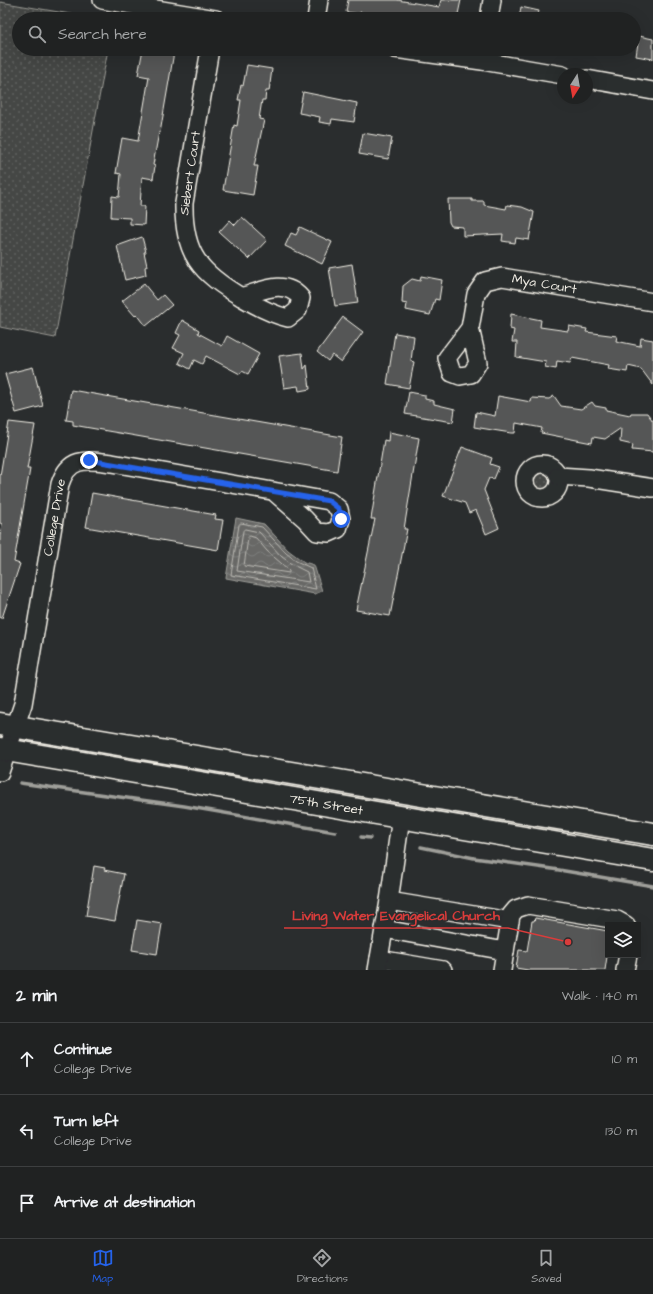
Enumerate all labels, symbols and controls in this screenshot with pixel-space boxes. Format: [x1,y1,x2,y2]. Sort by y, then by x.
search box [12,12,641,56]
icon: search [26,23,48,45]
text: Search here [58,24,147,45]
north arrow [557,68,593,104]
street label: Siebert Court [175,129,205,216]
street label: Mya Court [511,270,579,298]
route end [80,451,98,469]
street label: College Drive [39,476,70,557]
route start [332,510,350,528]
street label: 75th Street [288,789,365,820]
callout: Living Water Evangelical Church [284,902,508,928]
text: Living Water Evangelical Church [292,906,501,927]
map controls [605,922,641,958]
button: layers [605,922,641,958]
text: 2 min [16,984,57,1008]
text: Walk · 140 m [562,987,637,1005]
text: Continue [54,1039,112,1060]
icon: ahead [16,1048,38,1070]
text: 10 m [612,1050,637,1068]
text: College Drive [54,1060,132,1078]
text: Turn left [54,1111,118,1132]
icon: left [16,1120,38,1142]
text: 130 m [605,1122,637,1140]
text: College Drive [54,1132,132,1150]
icon: arrive [16,1192,38,1214]
text: Arrive at destination [54,1192,195,1213]
tab: Map [92,1247,114,1286]
tab: Directions [297,1247,348,1286]
tab: Saved [531,1247,561,1286]

